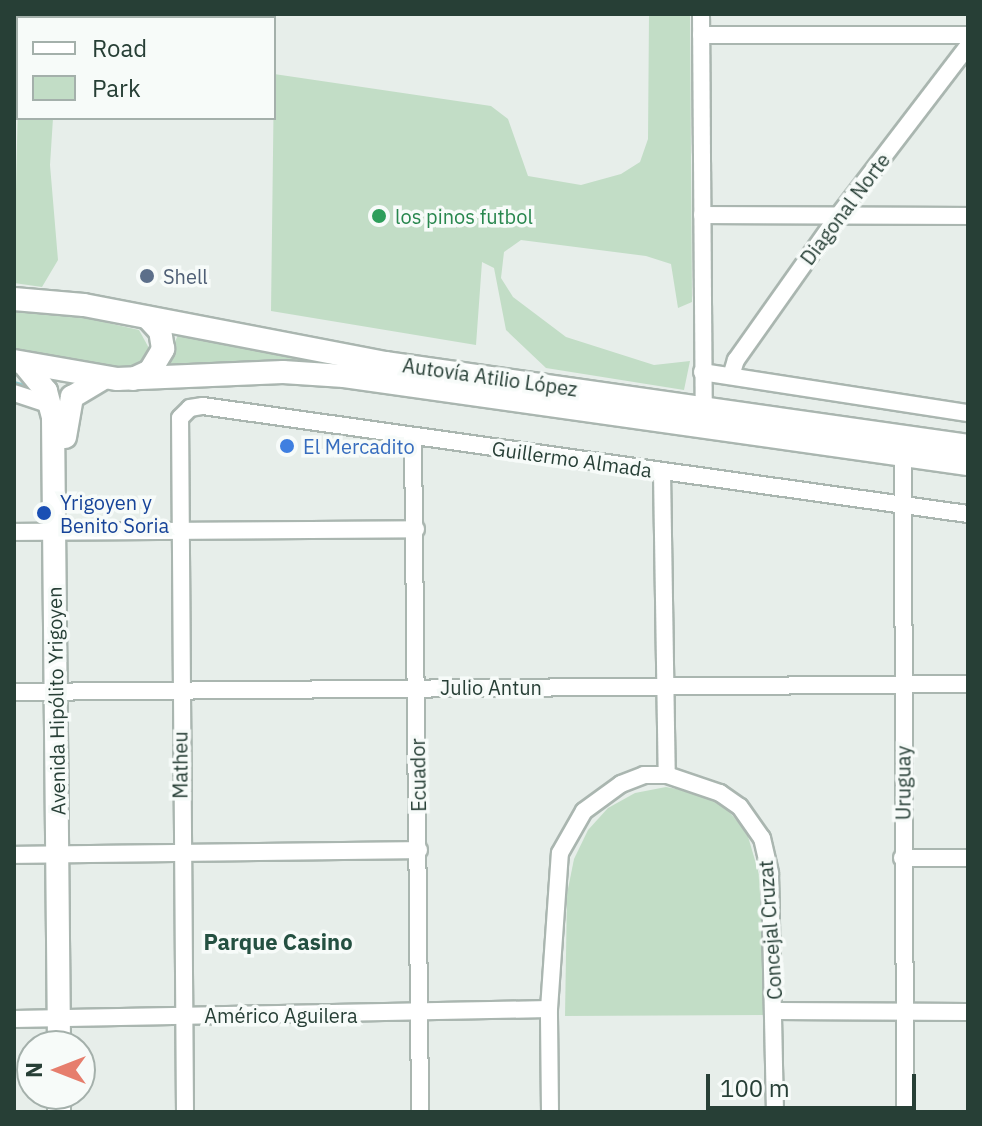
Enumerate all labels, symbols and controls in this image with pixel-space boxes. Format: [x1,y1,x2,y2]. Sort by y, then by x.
legend [16,16,276,120]
text: Road [92,32,147,64]
text: Park [92,72,141,104]
street label: Diagonal Norte [795,148,895,270]
place label: los pinos futbol [395,204,533,228]
marker: los pinos futbol [370,207,388,225]
place label: Shell [163,264,208,288]
marker: Shell [138,267,156,285]
street label: Autovía Atilio López [401,353,579,401]
place label: El Mercadito [303,434,415,458]
street label: Guillermo Almada [490,436,654,482]
marker: El Mercadito [278,437,296,455]
place label: Yrigoyen y Benito Soria [60,490,169,537]
marker: Yrigoyen y Benito Soria [35,504,53,522]
street label: Avenida Hipólito Yrigoyen [42,586,70,816]
street label: Julio Antun [440,675,542,699]
street label: Matheu [168,731,192,799]
street label: Ecuador [405,738,431,812]
street label: Uruguay [891,746,915,820]
street label: Concejal Cruzat [753,859,787,1001]
district label: Parque Casino [203,929,353,955]
street label: Américo Aguilera [204,1003,358,1027]
north arrow [16,1030,96,1110]
scale bar [710,1058,920,1108]
text: N [19,1062,48,1078]
text: 100 m [720,1072,790,1104]

